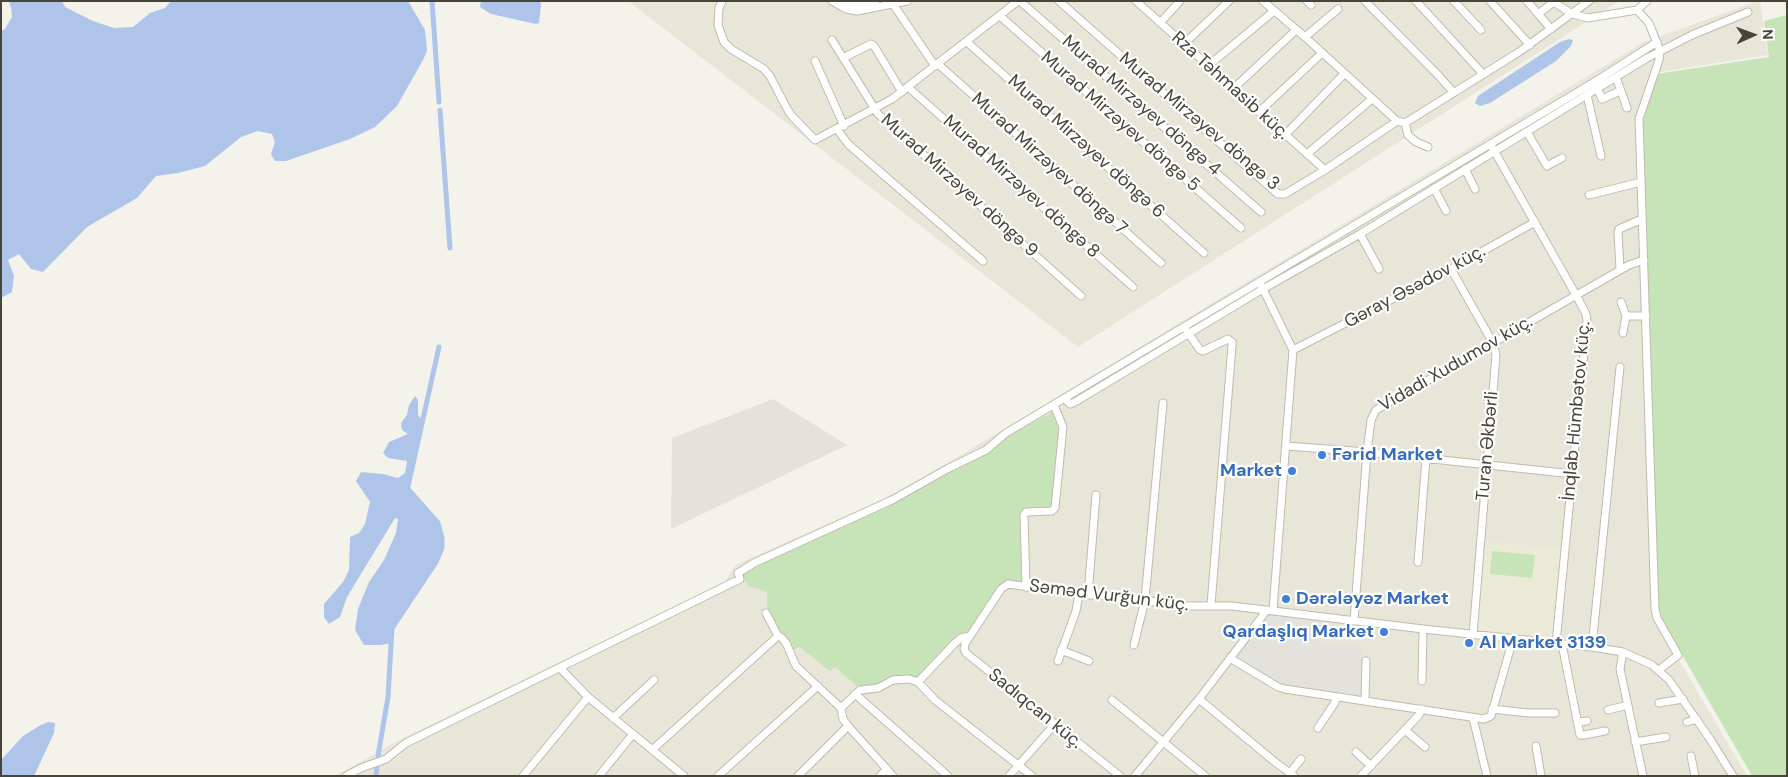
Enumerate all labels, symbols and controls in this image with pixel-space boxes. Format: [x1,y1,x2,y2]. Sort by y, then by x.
north arrow [1728,10,1778,60]
street label: Rza Təhmasib küç. [1167,27,1293,145]
text: N [1759,29,1777,40]
street label: Murad Mirzəyev döngə 4 [1057,31,1225,181]
street label: Murad Mirzəyev döngə 5 [1036,47,1204,197]
street label: Murad Mirzəyev döngə 3 [1114,48,1284,196]
street label: Murad Mirzəyev döngə 6 [1003,71,1169,223]
street label: Murad Mirzəyev döngə 7 [967,88,1131,240]
street label: Murad Mirzəyev döngə 9 [876,110,1042,262]
street label: Murad Mirzəyev döngə 8 [938,111,1104,263]
street label: Gəray Əsədov küç. [1341,241,1489,333]
street label: Vidadi Xudumov küç. [1375,311,1537,417]
street label: İnqlab Hümbətov küç. [1558,320,1596,502]
street label: Turan Əkbərli [1472,390,1504,502]
place label: Fərid Market [1332,444,1443,466]
marker: Fərid Market [1316,449,1328,461]
place label: Market [1220,460,1282,482]
marker: Market [1286,465,1298,477]
street label: Səməd Vurğun küç. [1028,576,1190,616]
place label: Dərələyəz Market [1296,588,1449,610]
marker: Dərələyəz Market [1280,593,1292,605]
place label: Qardaşlıq Market [1223,621,1374,643]
marker: Qardaşlıq Market [1378,626,1390,638]
place label: Al Market 3139 [1479,632,1606,654]
marker: Al Market 3139 [1463,637,1475,649]
street label: Sadıqcan küç. [983,664,1087,754]

